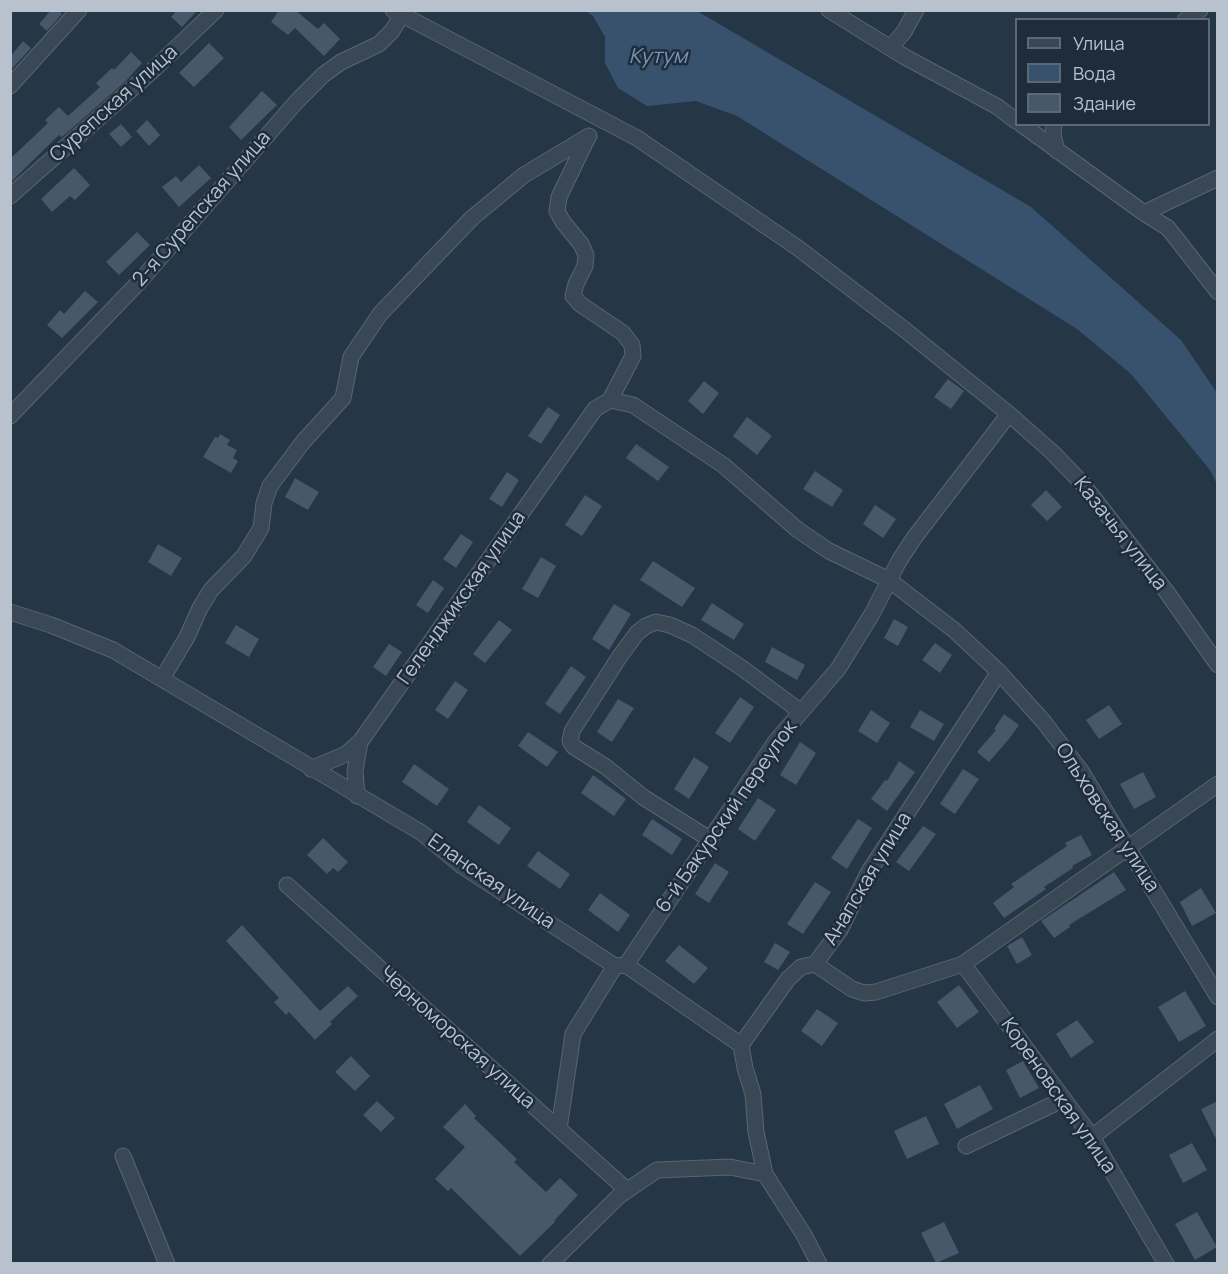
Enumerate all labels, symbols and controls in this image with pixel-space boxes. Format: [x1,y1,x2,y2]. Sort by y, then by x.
legend [1015,18,1210,126]
text: Улица [1073,31,1125,55]
street label: Сурепская улица [45,40,183,168]
water label: Кутум [629,44,687,70]
text: Вода [1073,61,1115,85]
text: Здание [1073,91,1136,115]
street label: 2-я Сурепская улица [128,126,276,292]
street label: Казачья улица [1068,472,1172,596]
street label: Геленджикская улица [393,506,531,690]
street label: 6-й Бакурский переулок [651,716,803,918]
street label: Ольховская улица [1050,739,1164,897]
street label: Анапская улица [819,808,917,950]
street label: Еланская улица [423,829,559,935]
street label: Черноморская улица [374,962,540,1114]
street label: Кореновская улица [995,1014,1121,1178]

